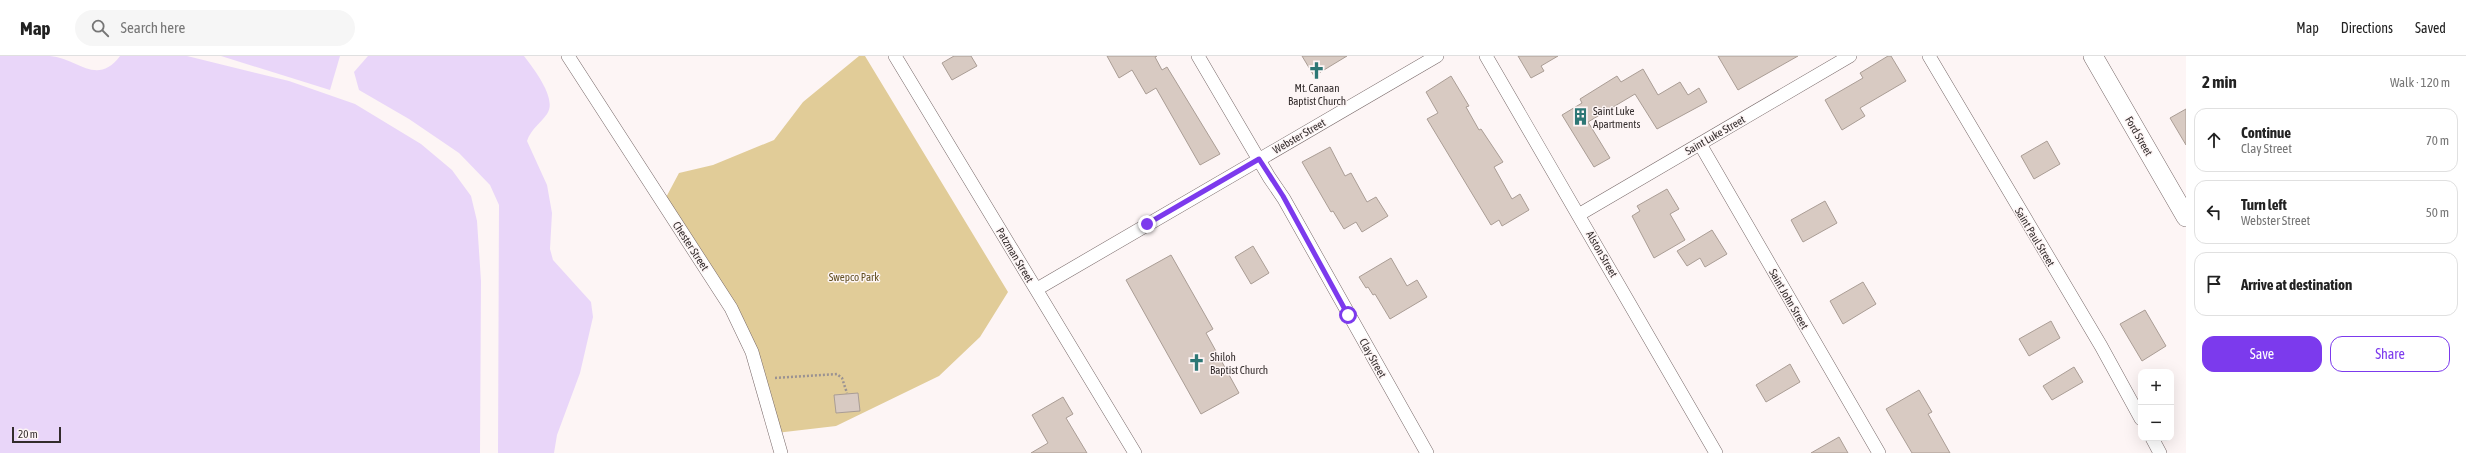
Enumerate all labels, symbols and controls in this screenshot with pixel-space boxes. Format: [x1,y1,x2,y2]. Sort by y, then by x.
search box [75,10,355,46]
text: Map [20,17,51,39]
icon: search [89,17,111,39]
text: Search here [121,19,185,36]
text: Map [2296,20,2319,36]
text: Directions [2341,20,2393,36]
text: Saved [2415,20,2446,36]
church icon: Mt. Canaan Baptist Church [1307,60,1327,80]
text: 2 min [2202,72,2237,92]
text: Walk · 120 m [2390,75,2450,90]
place label: Mt. Canaan Baptist Church [1288,82,1346,107]
place label: Saint Luke Apartments [1593,105,1640,130]
building icon: Saint Luke Apartments [1570,107,1590,127]
street label: Saint Luke Street [1683,113,1747,157]
street label: Ford Street [2123,114,2155,158]
street label: Webster Street [1271,116,1327,156]
text: Continue [2241,124,2291,141]
icon: ahead [2203,129,2225,151]
text: 70 m [2426,133,2449,148]
text: Clay Street [2241,141,2292,156]
text: Turn left [2241,196,2287,213]
icon: left [2203,201,2225,223]
street label: Saint Paul Street [2013,205,2057,269]
text: 50 m [2426,205,2449,220]
text: Webster Street [2241,213,2310,228]
route end [1138,215,1156,233]
street label: Chester Street [671,219,711,273]
street label: Patzman Street [994,226,1036,284]
street label: Alston Street [1584,229,1620,279]
street label: Saint John Street [1767,267,1811,331]
park label: Swepco Park [829,271,879,283]
icon: arrive [2203,273,2225,295]
text: Arrive at destination [2241,276,2352,293]
route start [1339,306,1357,324]
street label: Clay Street [1357,336,1389,380]
button: Save [2202,336,2322,372]
button: Share [2330,336,2450,372]
place label: Shiloh Baptist Church [1210,351,1268,376]
church icon: Shiloh Baptist Church [1187,353,1207,373]
map controls [2138,369,2174,441]
button: + [2138,369,2174,405]
button: − [2138,405,2174,441]
scale bar [12,425,61,444]
text: 20 m [18,428,38,440]

